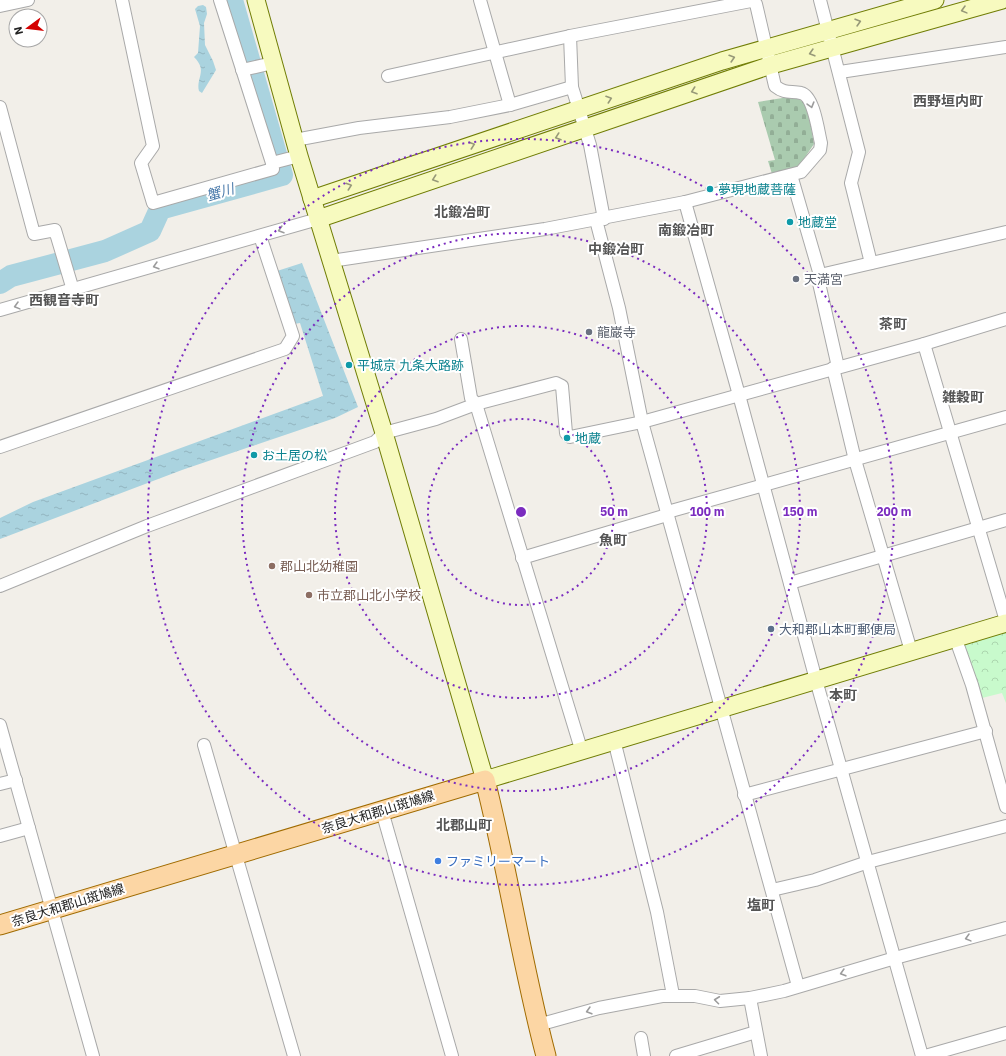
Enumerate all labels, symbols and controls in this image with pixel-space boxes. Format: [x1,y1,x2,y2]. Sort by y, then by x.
one-way arrow [961,6,968,14]
north arrow [8,8,48,48]
one-way arrow [855,18,861,26]
text: N [11,25,26,36]
one-way arrow [809,48,816,57]
one-way arrow [729,54,736,63]
one-way arrow [691,86,698,94]
district label: 西野垣内町 [913,92,983,110]
one-way arrow [605,95,612,104]
one-way arrow [806,102,815,109]
one-way arrow [555,132,562,141]
one-way arrow [469,141,476,150]
one-way arrow [431,174,438,183]
water label: 蟹川 [204,179,238,205]
place label: 夢現地蔵菩薩 [718,181,796,198]
one-way arrow [345,182,352,191]
marker: 夢現地蔵菩薩 [705,184,715,194]
district label: 北鍛冶町 [434,203,490,221]
place label: 地蔵堂 [798,214,837,231]
marker: 地蔵堂 [785,217,795,227]
district label: 南鍛冶町 [658,221,714,239]
one-way arrow [277,225,284,234]
district label: 中鍛冶町 [588,240,644,258]
one-way arrow [153,262,159,270]
place label: 天満宮 [804,271,843,288]
marker: 天満宮 [791,274,801,284]
district label: 西観音寺町 [29,291,99,309]
one-way arrow [14,301,20,309]
district label: 茶町 [879,315,907,333]
place label: 龍巌寺 [597,324,636,341]
marker: 龍巌寺 [584,327,594,337]
place label: 平城京 九条大路跡 [357,357,464,374]
marker: 平城京 九条大路跡 [344,360,354,370]
district label: 雑穀町 [942,388,984,406]
place label: 地蔵 [575,430,601,447]
marker: 地蔵 [562,433,572,443]
place label: お土居の松 [262,447,327,464]
marker: お土居の松 [249,450,259,460]
text: 50 m [600,504,628,519]
text: 100 m [689,504,725,519]
text: 150 m [782,504,818,519]
text: 200 m [876,504,912,519]
centre of rings [514,505,528,519]
district label: 魚町 [599,531,627,549]
place label: 郡山北幼稚園 [280,558,358,575]
marker: 郡山北幼稚園 [267,561,277,571]
place label: 市立郡山北小学校 [317,587,421,604]
marker: 市立郡山北小学校 [304,590,314,600]
place label: 大和郡山本町郵便局 [779,621,896,638]
marker: 大和郡山本町郵便局 [766,624,776,634]
district label: 本町 [829,686,857,704]
street label: 奈良大和郡山斑鳩線 [320,787,436,837]
district label: 北郡山町 [436,816,492,834]
place label: ファミリーマート [446,853,550,870]
marker: ファミリーマート [433,856,443,866]
street label: 奈良大和郡山斑鳩線 [10,880,126,930]
district label: 塩町 [747,896,775,914]
one-way arrow [965,933,972,942]
one-way arrow [840,968,847,977]
one-way arrow [714,996,720,1005]
one-way arrow [586,1006,593,1015]

